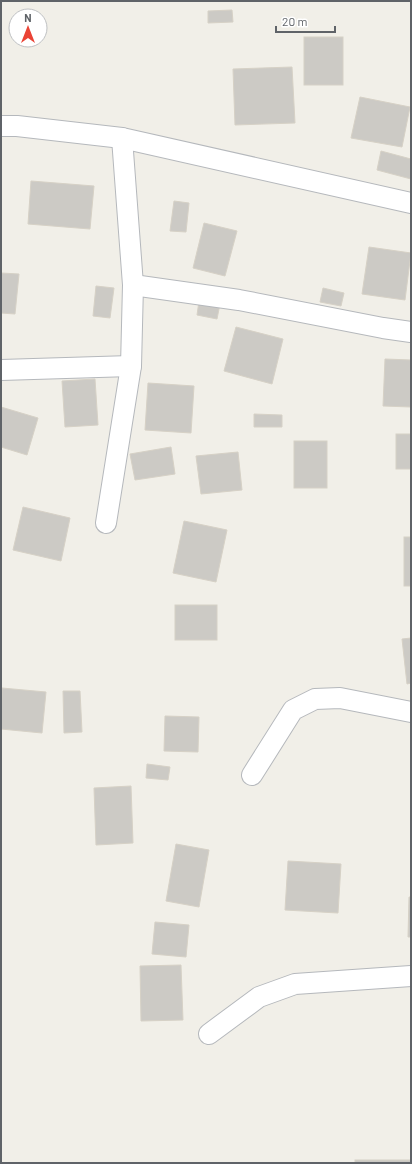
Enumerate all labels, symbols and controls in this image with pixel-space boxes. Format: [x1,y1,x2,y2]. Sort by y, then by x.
north arrow [8,8,48,48]
scale bar [276,8,335,34]
text: N [24,11,32,24]
text: 20 m [282,14,308,28]

